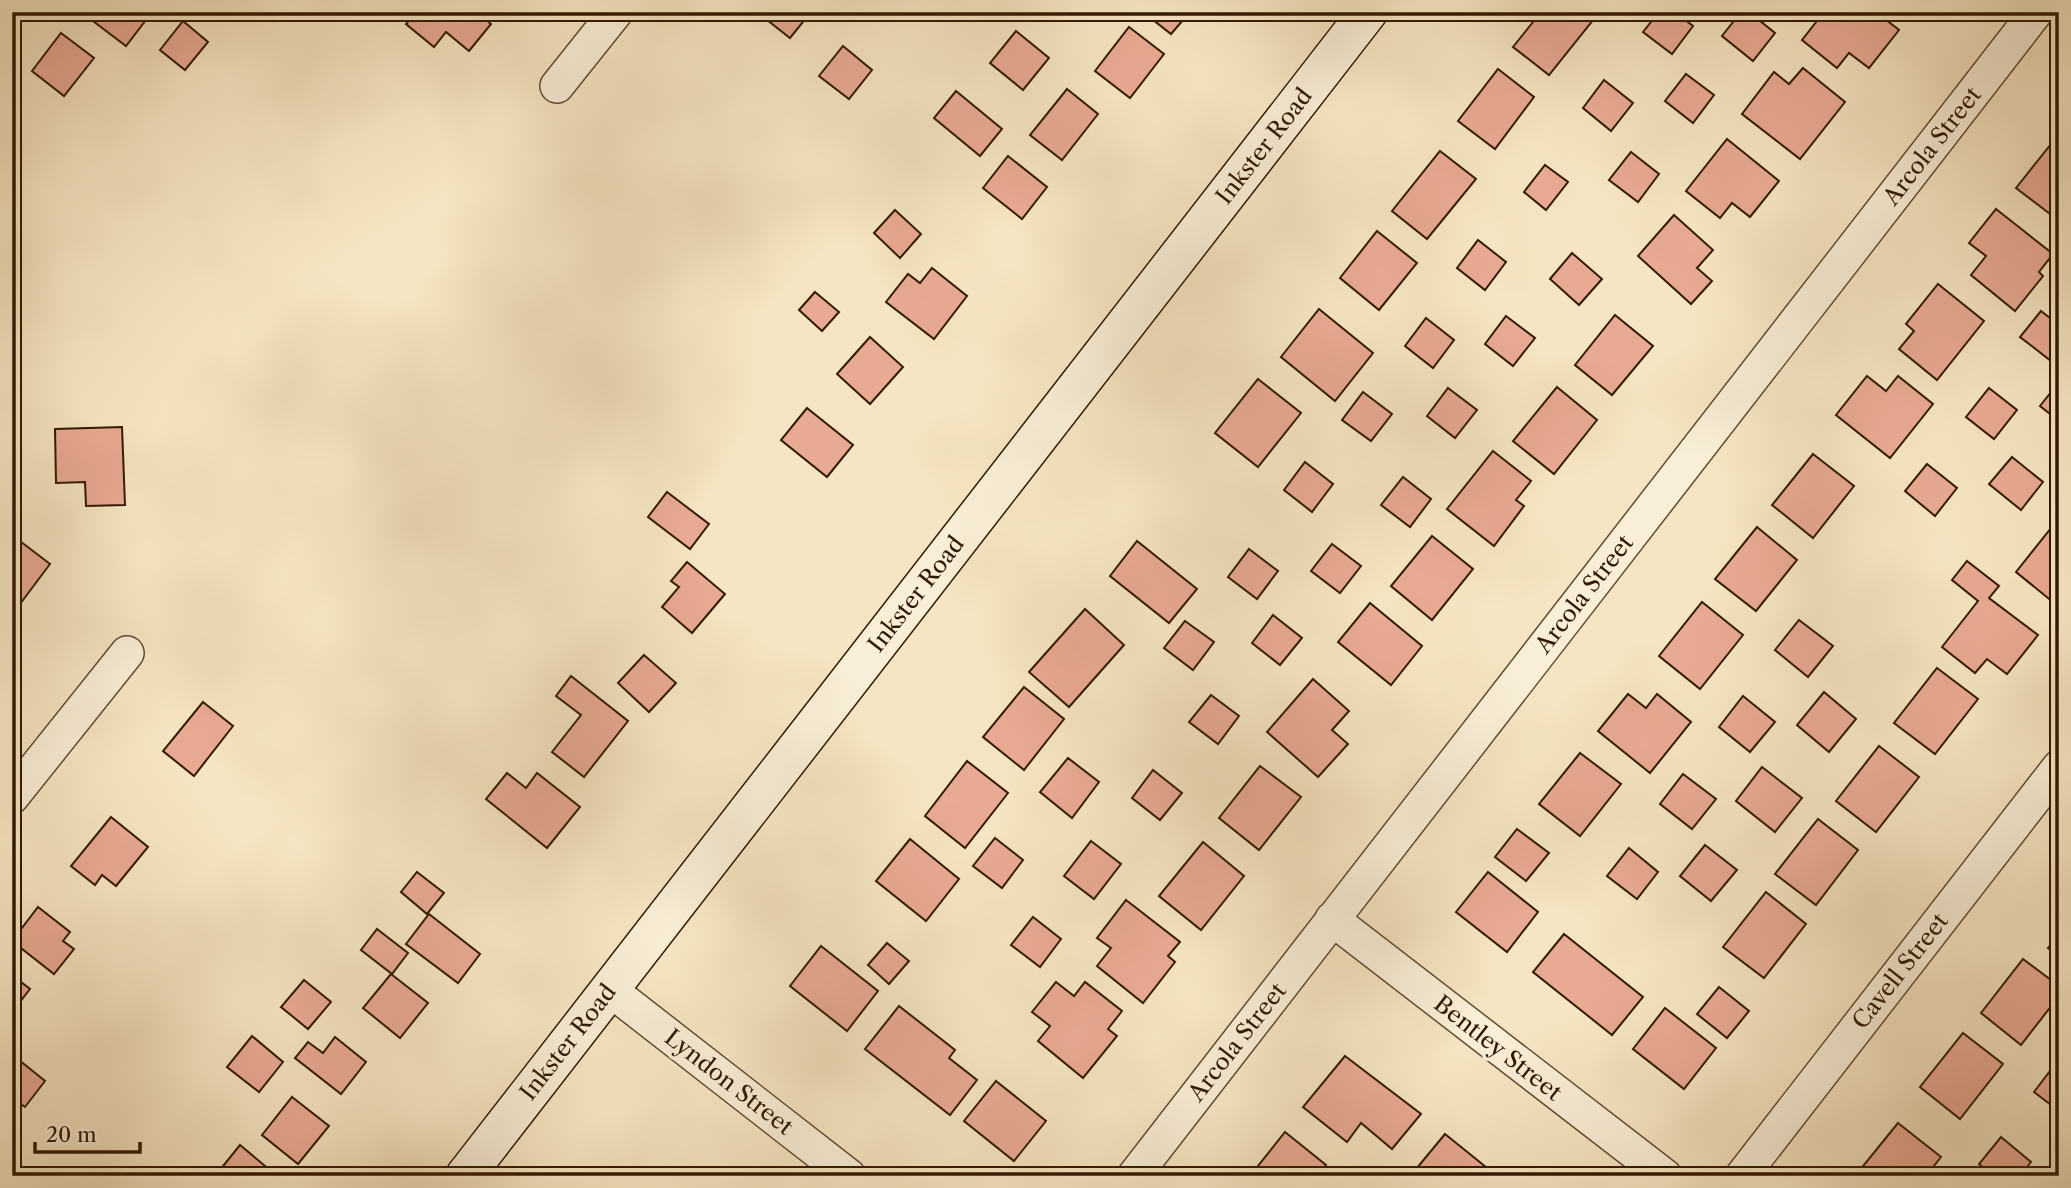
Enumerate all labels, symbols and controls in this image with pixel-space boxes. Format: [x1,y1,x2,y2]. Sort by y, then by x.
street label: Arcola Street [1876,81,1987,212]
street label: Inkster Road [1210,82,1318,210]
street label: Arcola Street [1528,529,1639,660]
street label: Inkster Road [862,530,970,658]
street label: Cavell Street [1846,908,1954,1034]
street label: Arcola Street [1181,977,1292,1108]
street label: Inkster Road [514,978,622,1106]
street label: Bentley Street [1429,990,1567,1106]
street label: Lyndon Street [659,1023,799,1141]
scale bar [35,1111,140,1155]
text: 20 m [46,1122,97,1147]

